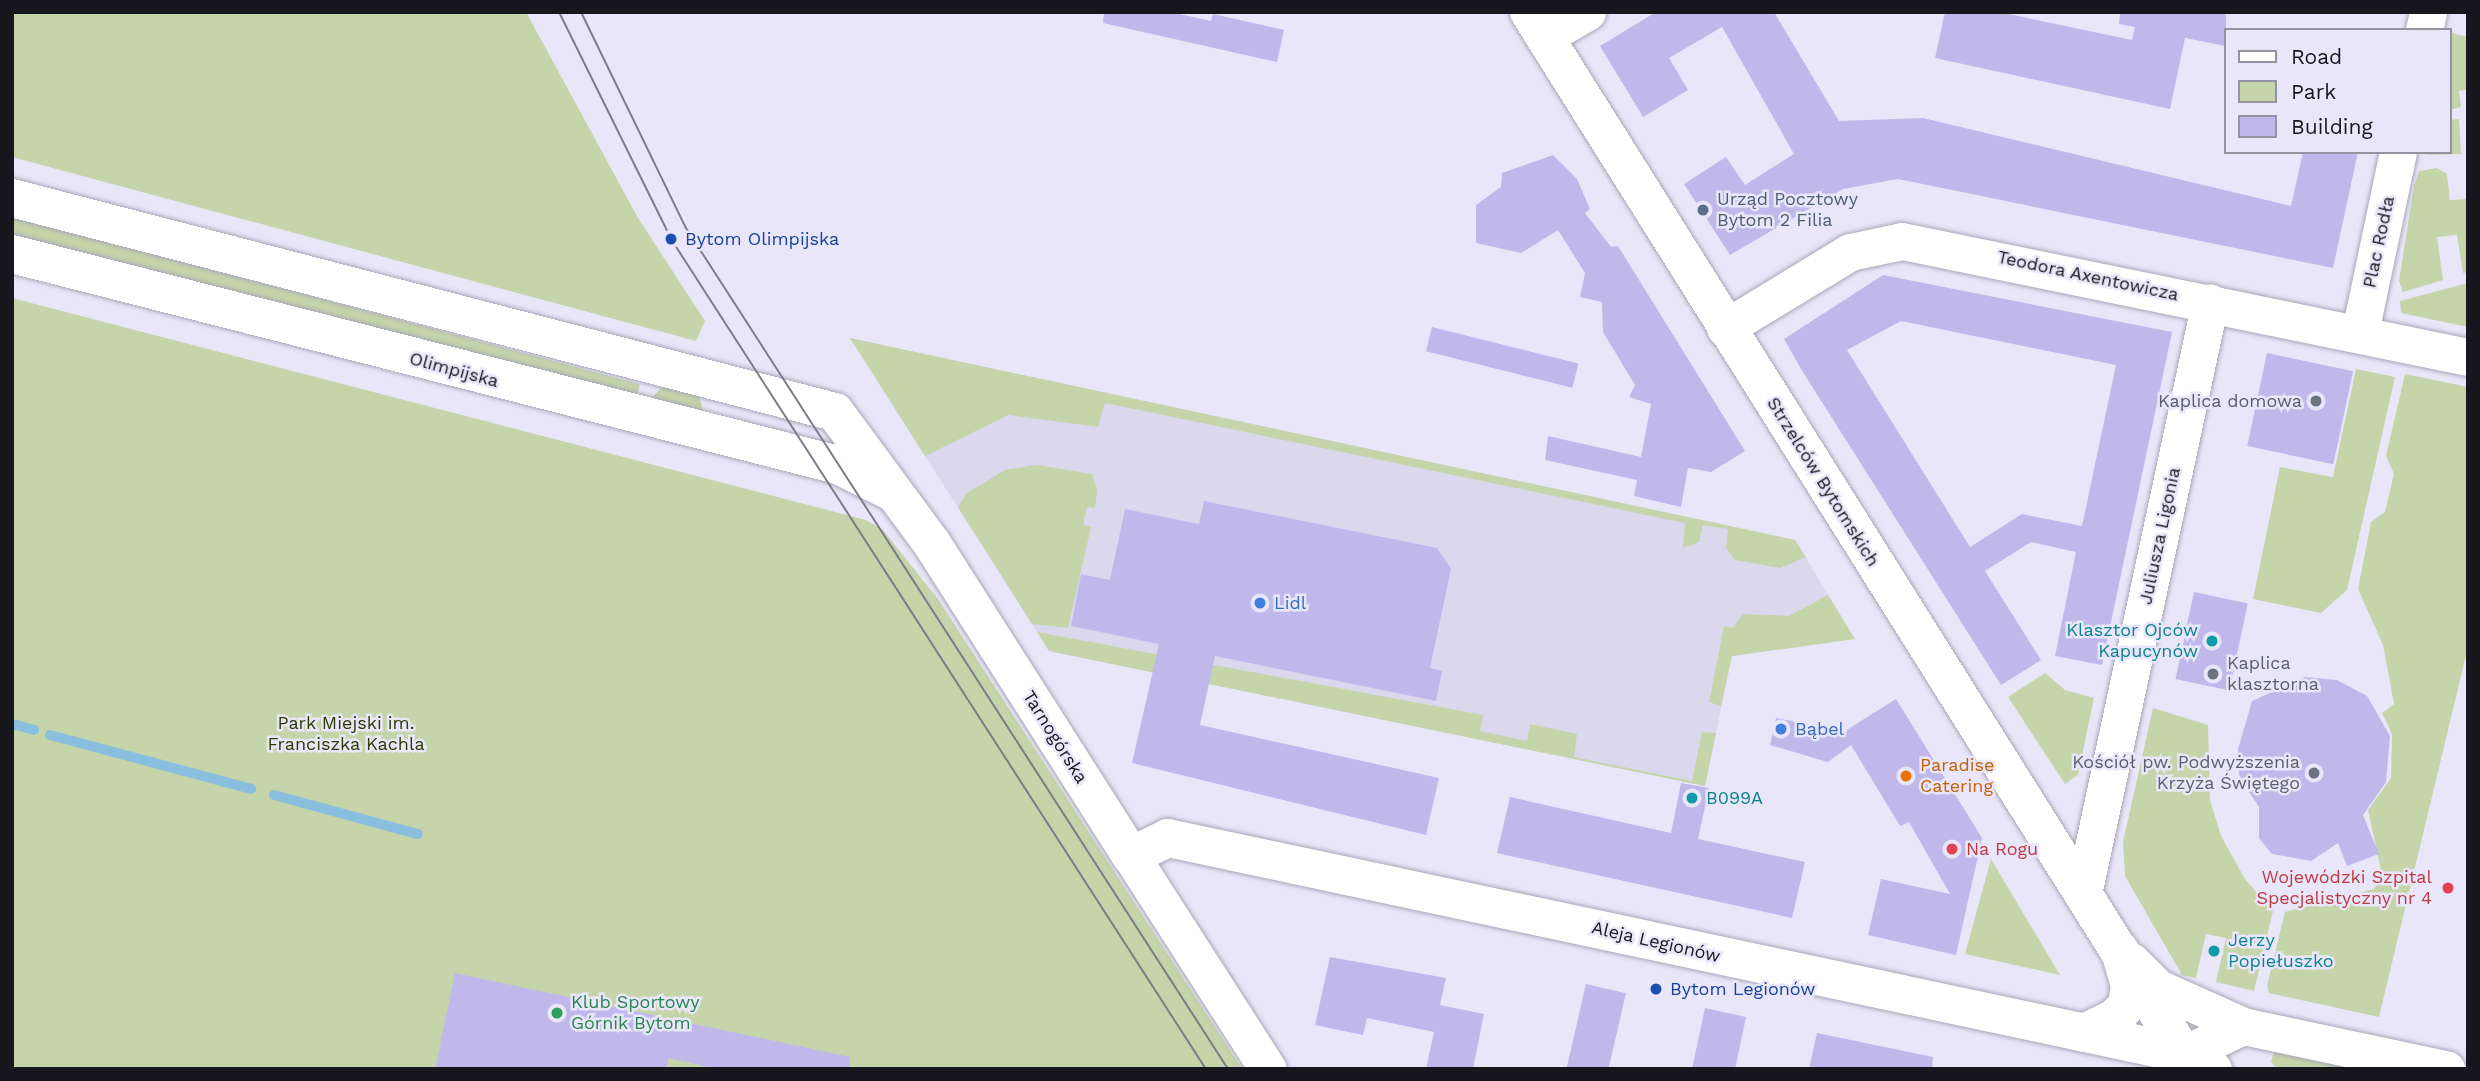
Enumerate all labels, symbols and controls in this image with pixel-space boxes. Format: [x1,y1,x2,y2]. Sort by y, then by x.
legend [2224,28,2452,154]
text: Road [2291,44,2342,69]
text: Park [2291,79,2336,104]
text: Building [2291,114,2373,139]
place label: Urząd Pocztowy Bytom 2 Filia [1717,189,1858,232]
street label: Plac Rodła [2359,194,2399,290]
marker: Urząd Pocztowy Bytom 2 Filia [1695,202,1711,218]
place label: Bytom Olimpijska [685,228,839,250]
marker: Bytom Olimpijska [663,231,679,247]
street label: Teodora Axentowicza [1995,246,2181,306]
street label: Olimpijska [407,348,501,392]
place label: Kaplica domowa [2157,390,2302,412]
street label: Strzelców Bytomskich [1762,393,1884,571]
marker: Kaplica domowa [2308,393,2324,409]
street label: Juliusza Ligonia [2135,465,2185,607]
place label: Lidl [1274,592,1306,614]
marker: Lidl [1252,595,1268,611]
place label: Klasztor Ojców Kapucynów [2066,620,2198,662]
marker: Klasztor Ojców Kapucynów [2204,633,2220,649]
place label: Kaplica klasztorna [2227,653,2319,696]
marker: Kaplica klasztorna [2205,666,2221,682]
street label: Tarnogórska [1018,687,1092,787]
park label: Park Miejski im. Franciszka Kachla [267,713,425,756]
place label: Bąbel [1795,718,1844,740]
marker: Bąbel [1773,721,1789,737]
place label: Kościół pw. Podwyższenia Krzyża Świętego [2072,752,2300,794]
place label: Paradise Catering [1920,755,1994,798]
marker: Kościół pw. Podwyższenia Krzyża Świętego [2306,765,2322,781]
marker: Paradise Catering [1898,768,1914,784]
place label: B099A [1706,787,1763,809]
marker: B099A [1684,790,1700,806]
place label: Na Rogu [1966,838,2039,860]
marker: Na Rogu [1944,841,1960,857]
place label: Wojewódzki Szpital Specjalistyczny nr 4 [2256,867,2432,910]
marker: Wojewódzki Szpital Specjalistyczny nr 4 [2438,878,2458,898]
street label: Aleja Legionów [1589,917,1723,967]
place label: Jerzy Popiełuszko [2228,930,2334,972]
marker: Jerzy Popiełuszko [2206,943,2222,959]
place label: Bytom Legionów [1670,978,1815,1000]
marker: Bytom Legionów [1648,981,1664,997]
place label: Klub Sportowy Górnik Bytom [571,992,700,1034]
marker: Klub Sportowy Górnik Bytom [549,1005,565,1021]

